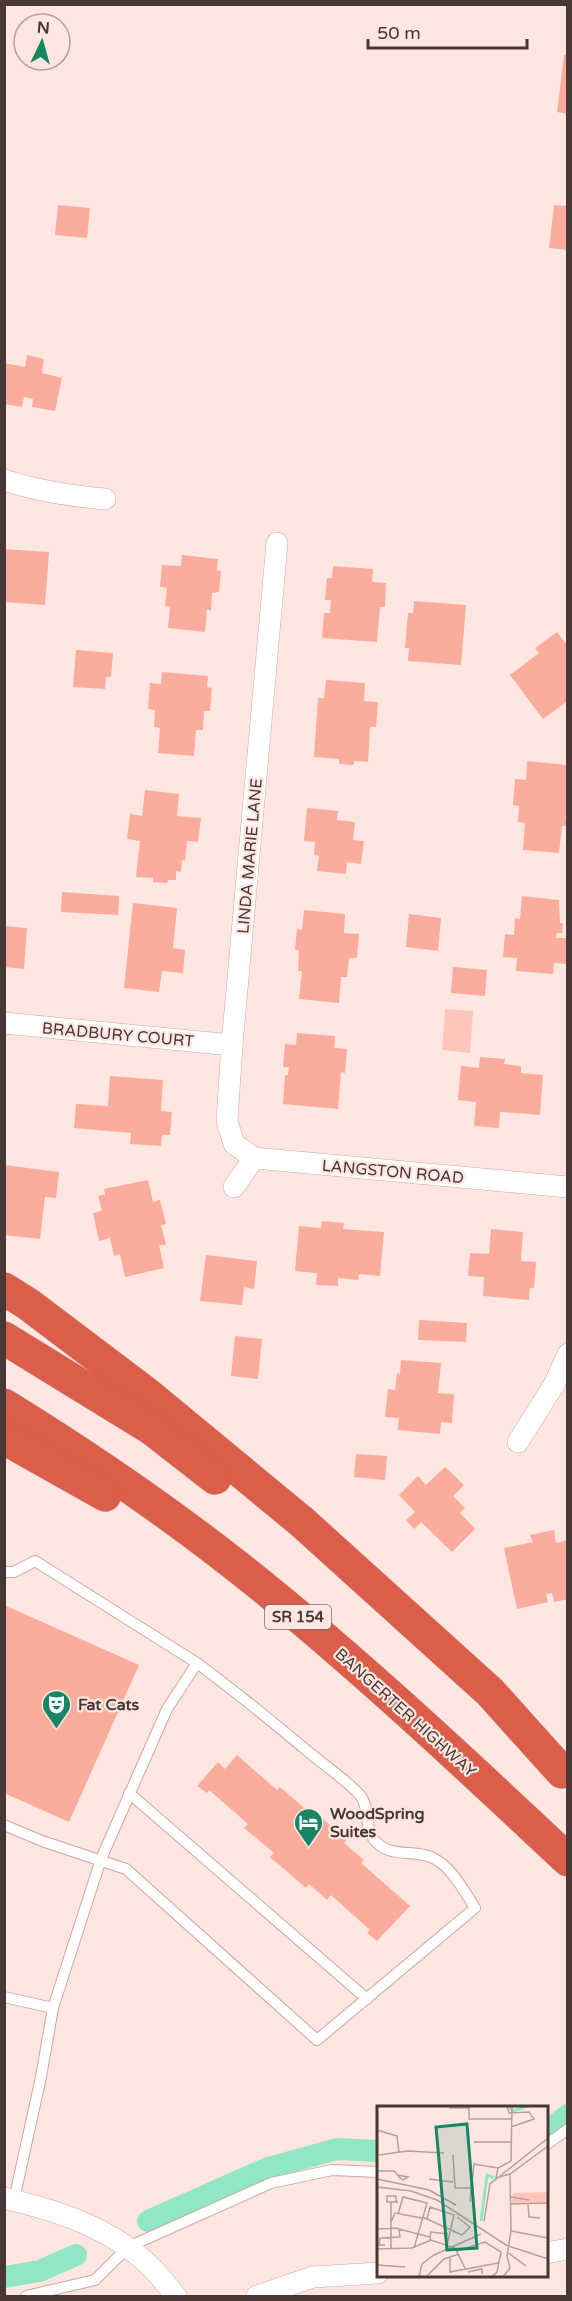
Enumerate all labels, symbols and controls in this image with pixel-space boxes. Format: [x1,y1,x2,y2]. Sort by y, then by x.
north arrow [12,12,72,72]
scale bar [368,12,527,50]
text: N [36,18,50,39]
text: 50 m [377,22,421,44]
street label: LINDA MARIE LANE [233,777,267,935]
street label: BRADBURY COURT [41,1018,195,1052]
street label: LANGSTON ROAD [321,1156,465,1188]
road number: SR 154 [265,1605,331,1629]
street label: BANGERTER HIGHWAY [331,1644,480,1781]
theatre icon: Fat Cats [41,1688,73,1730]
place label: Fat Cats [78,1695,140,1715]
place label: WoodSpring Suites [330,1804,425,1842]
hotel icon: WoodSpring Suites [293,1806,325,1848]
inset map [377,2106,548,2277]

